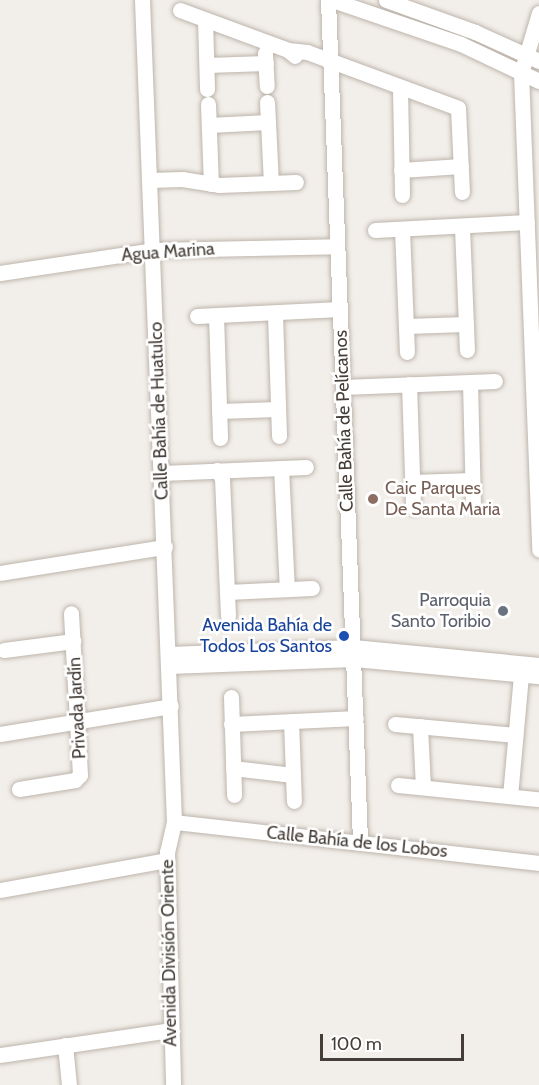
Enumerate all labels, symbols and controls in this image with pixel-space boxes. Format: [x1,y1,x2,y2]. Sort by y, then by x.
street label: Agua Marina [121,238,215,266]
street label: Calle Bahía de Huatulco [145,322,173,500]
street label: Calle Bahía de Pelícanos [330,330,358,512]
place label: Caic Parques De Santa Maria [385,478,500,520]
marker: Caic Parques De Santa Maria [366,492,380,506]
place label: Parroquia Santo Toribio [391,590,491,632]
marker: Parroquia Santo Toribio [496,604,510,618]
place label: Avenida Bahía de Todos Los Santos [200,615,332,658]
marker: Avenida Bahía de Todos Los Santos [337,629,351,643]
street label: Privada Jardín [64,656,90,760]
street label: Calle Bahía de los Lobos [265,822,449,862]
street label: Avenida División Oriente [157,859,181,1047]
scale bar [323,1022,467,1060]
text: 100 m [331,1033,382,1055]

